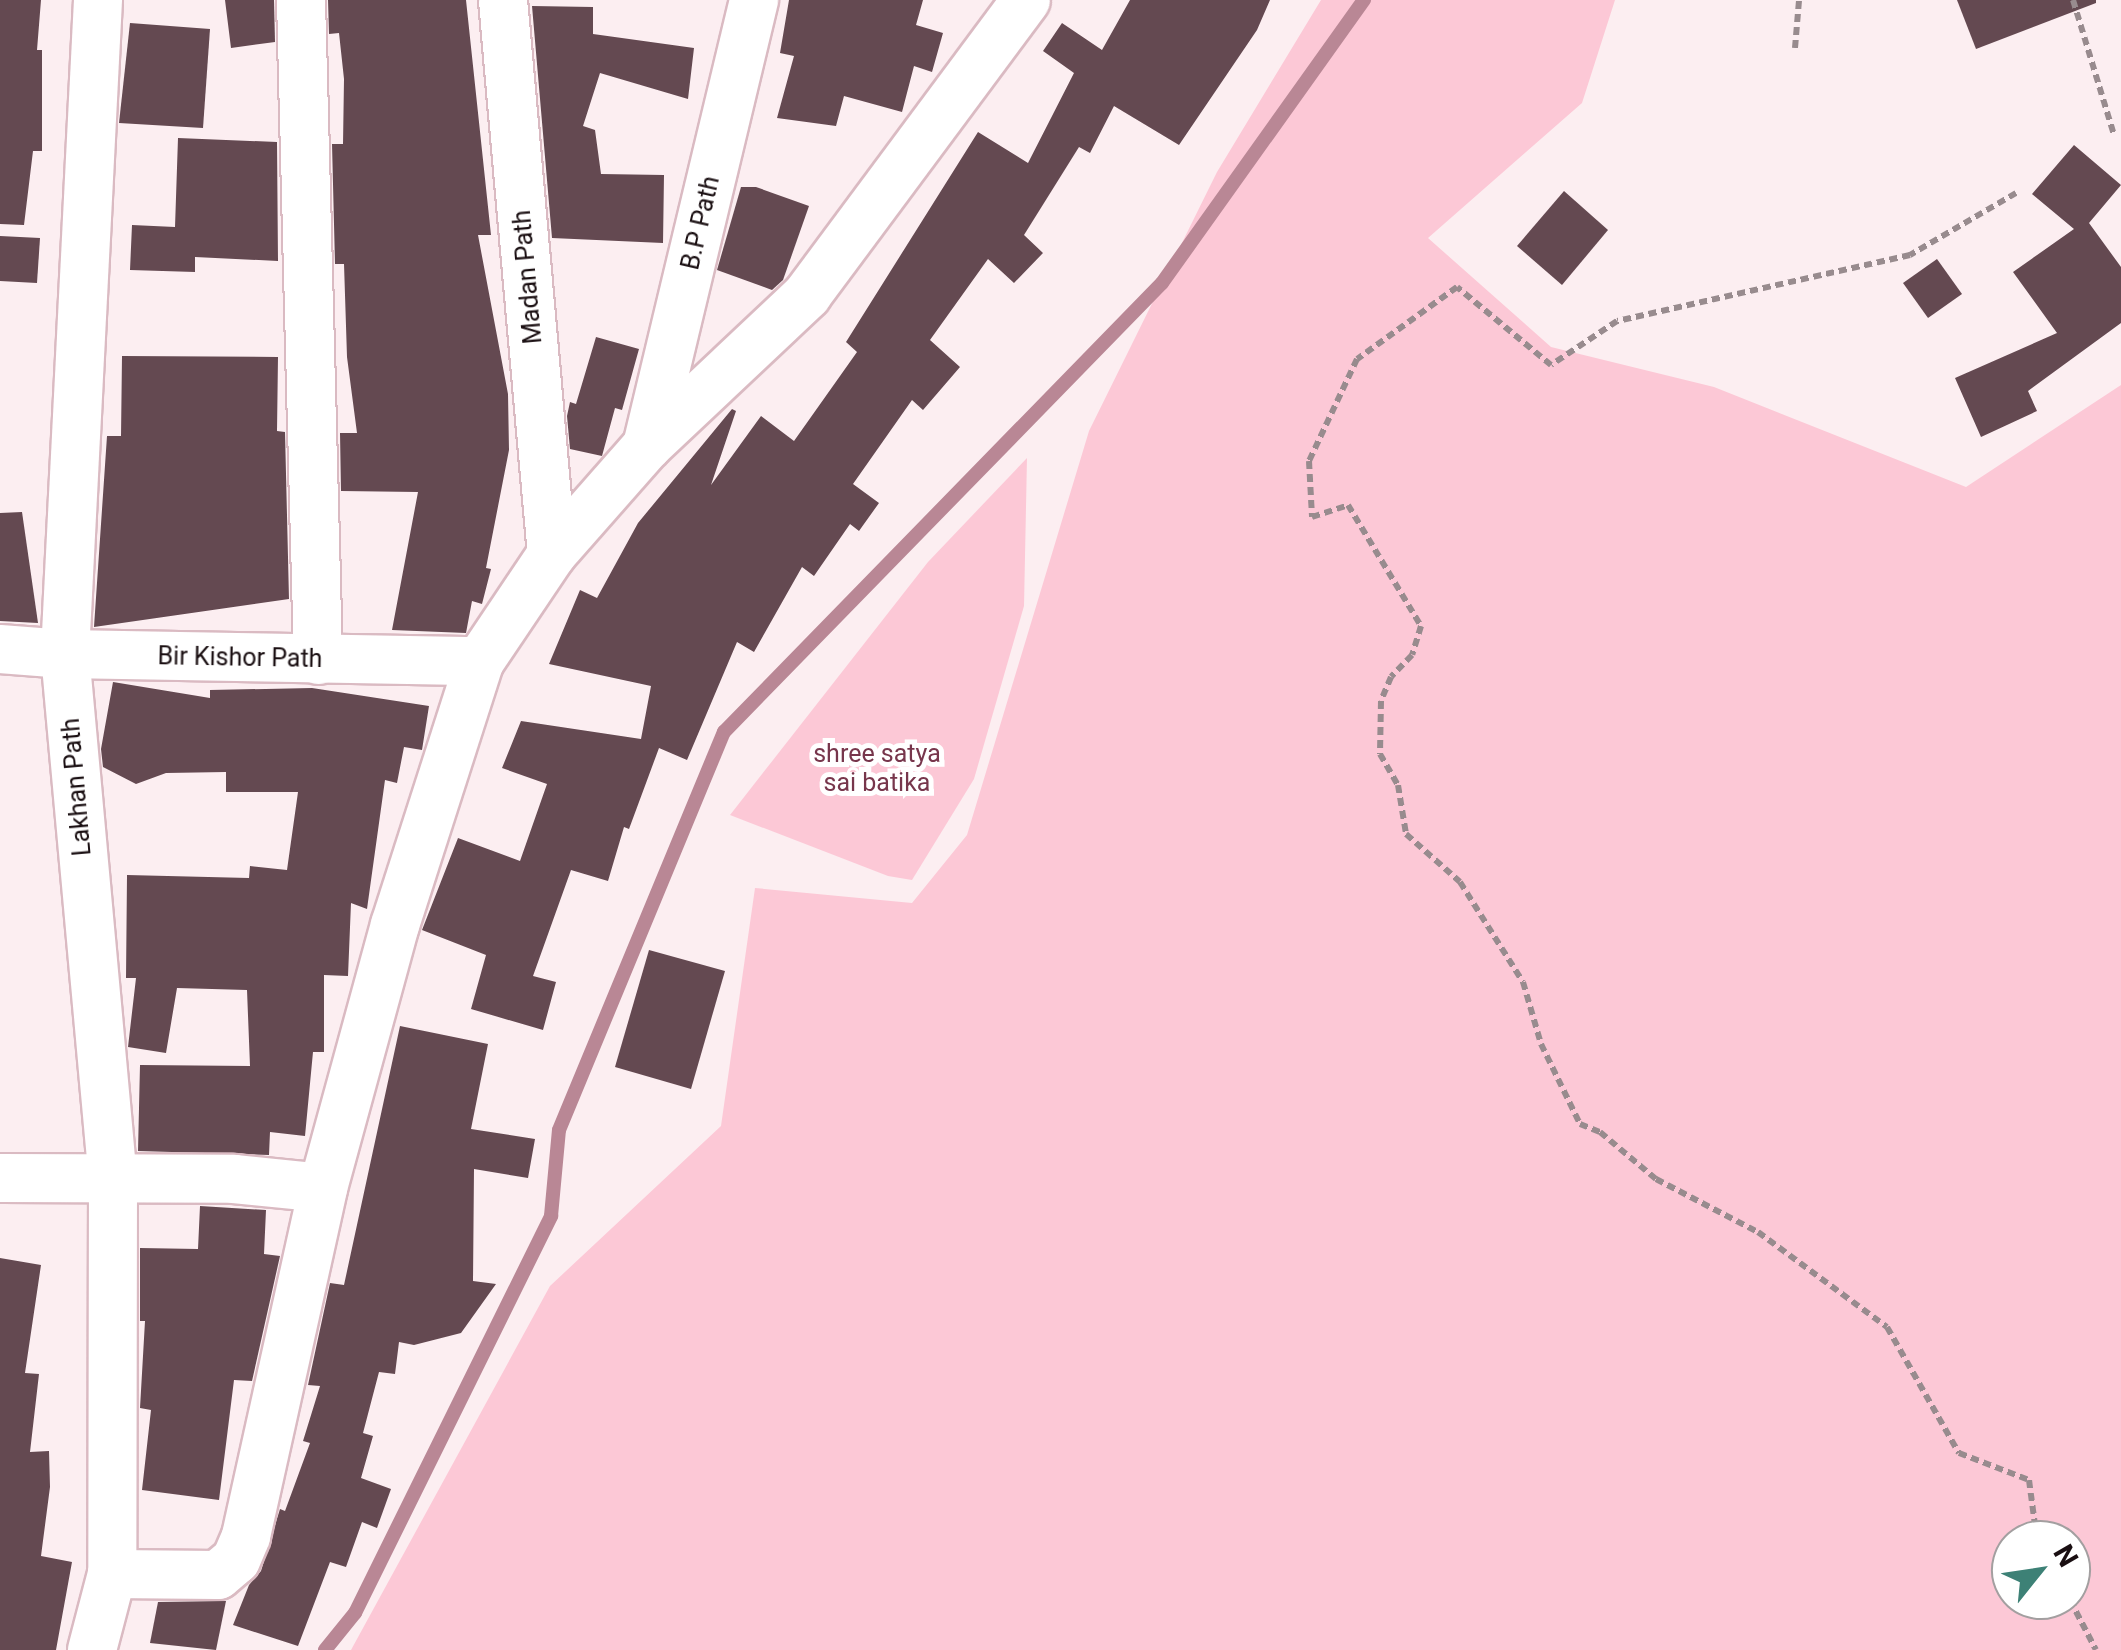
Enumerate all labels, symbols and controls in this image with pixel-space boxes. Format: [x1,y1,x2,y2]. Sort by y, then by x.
street label: B.P Path [676,173,726,273]
street label: Madan Path [507,209,549,345]
street label: Bir Kishor Path [157,642,323,674]
street label: Lakhan Path [56,717,98,857]
park label: shree satya sai batika [813,740,941,799]
north arrow [1991,1520,2091,1620]
text: N [2046,1539,2085,1573]

